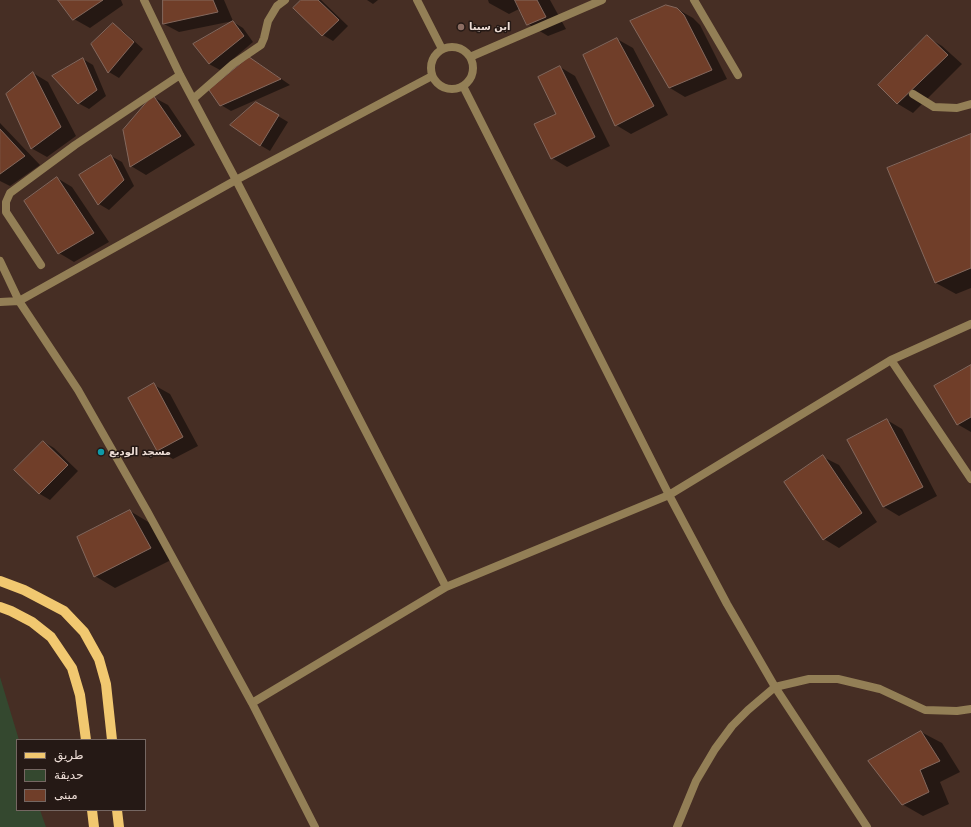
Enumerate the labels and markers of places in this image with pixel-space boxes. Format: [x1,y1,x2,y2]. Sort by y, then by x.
place label: ابن سينا [469,21,510,33]
marker: ابن سينا [456,22,466,32]
place label: مسجد الوديع [109,446,171,458]
marker: مسجد الوديع [96,447,106,457]

